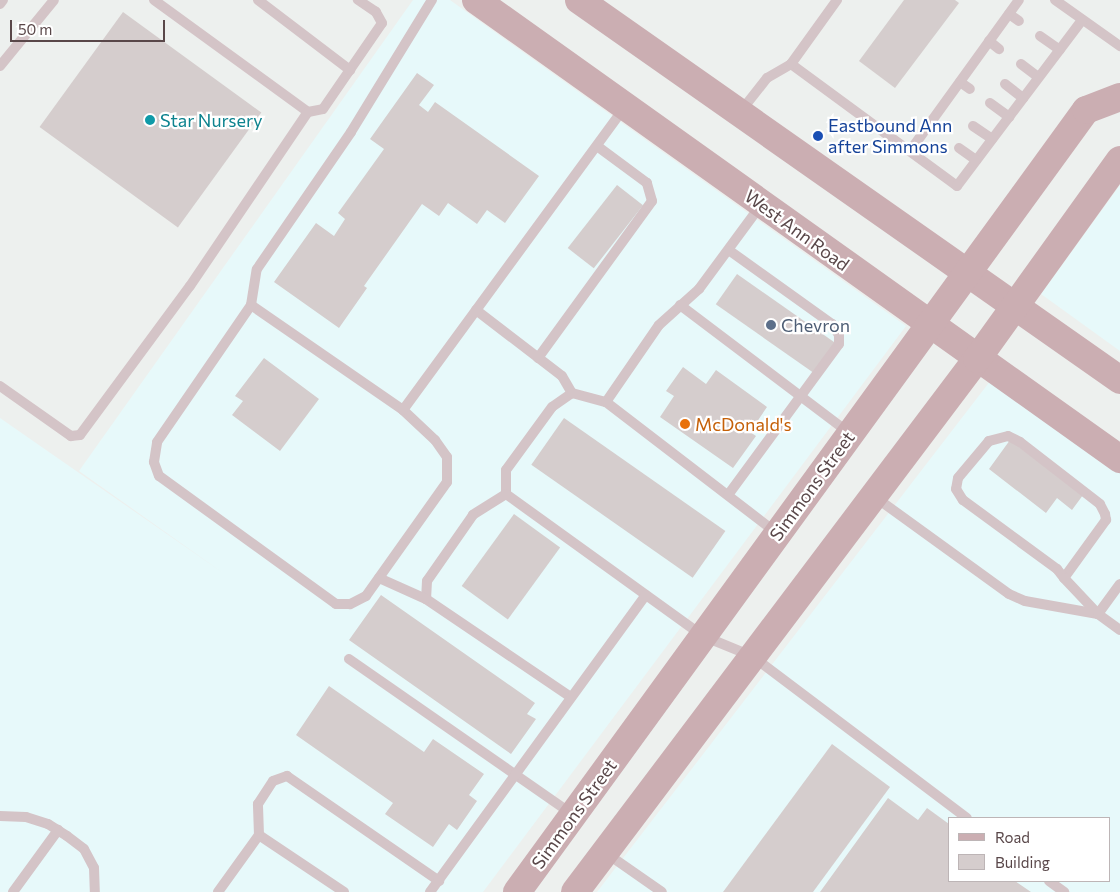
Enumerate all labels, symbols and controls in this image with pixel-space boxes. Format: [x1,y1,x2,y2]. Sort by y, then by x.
scale bar [12,10,168,42]
text: 50 m [18,20,52,38]
place label: Star Nursery [160,109,263,131]
marker: Star Nursery [144,114,156,126]
place label: Eastbound Ann after Simmons [828,115,952,158]
marker: Eastbound Ann after Simmons [812,130,824,142]
street label: West Ann Road [740,185,854,275]
place label: Chevron [781,314,850,336]
marker: Chevron [765,319,777,331]
place label: McDonald's [695,413,792,435]
marker: McDonald's [679,418,691,430]
street label: Simmons Street [765,427,859,545]
street label: Simmons Street [527,755,621,873]
legend [948,817,1110,882]
text: Road [995,828,1030,846]
text: Building [995,853,1050,871]

